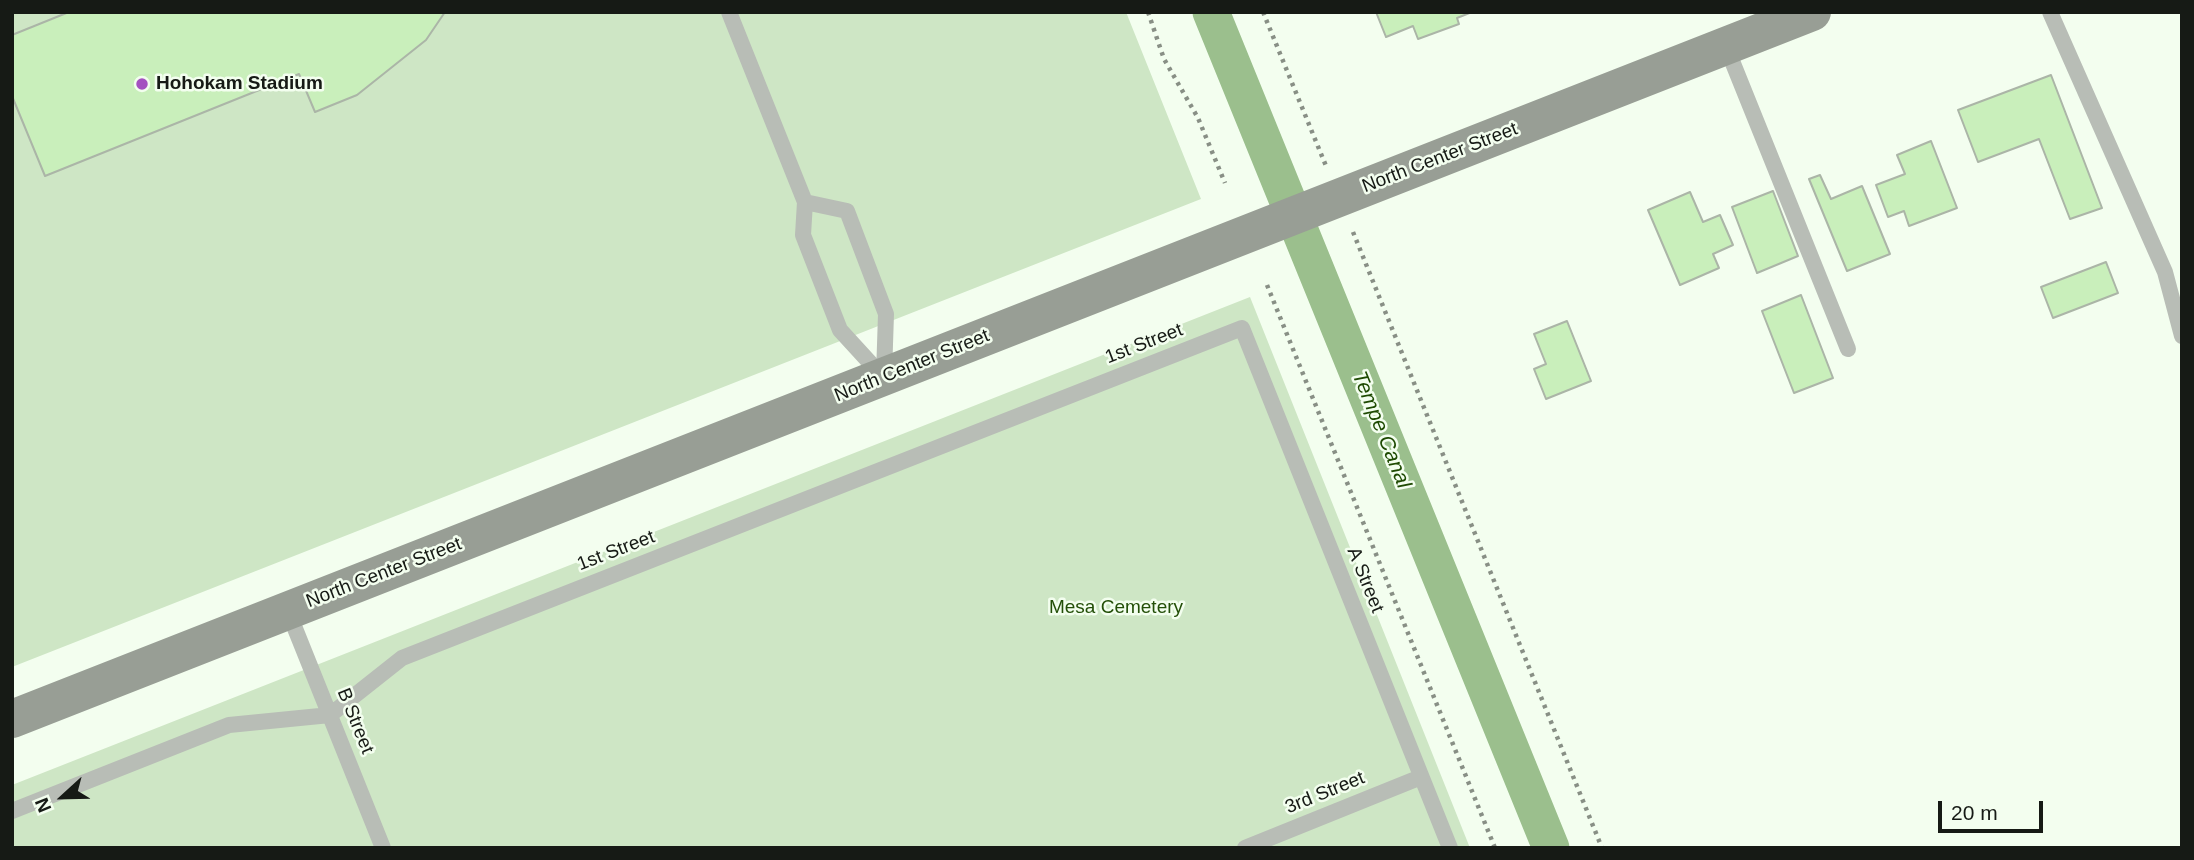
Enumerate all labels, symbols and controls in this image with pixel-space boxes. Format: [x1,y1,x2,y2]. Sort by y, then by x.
place label: Hohokam Stadium [156,73,323,95]
marker: Hohokam Stadium [134,76,150,92]
street label: North Center Street [1359,118,1521,198]
street label: 1st Street [1102,319,1186,369]
street label: North Center Street [831,325,993,407]
water label: Tempe Canal [1346,368,1416,492]
street label: 1st Street [574,526,658,576]
street label: North Center Street [303,533,465,613]
street label: A Street [1342,544,1388,616]
park label: Mesa Cemetery [1049,597,1183,619]
street label: B Street [332,685,378,757]
north arrow [28,762,98,832]
street label: 3rd Street [1282,767,1368,819]
scale bar [1942,786,2047,830]
text: N [31,795,55,815]
text: 20 m [1951,801,1998,824]

